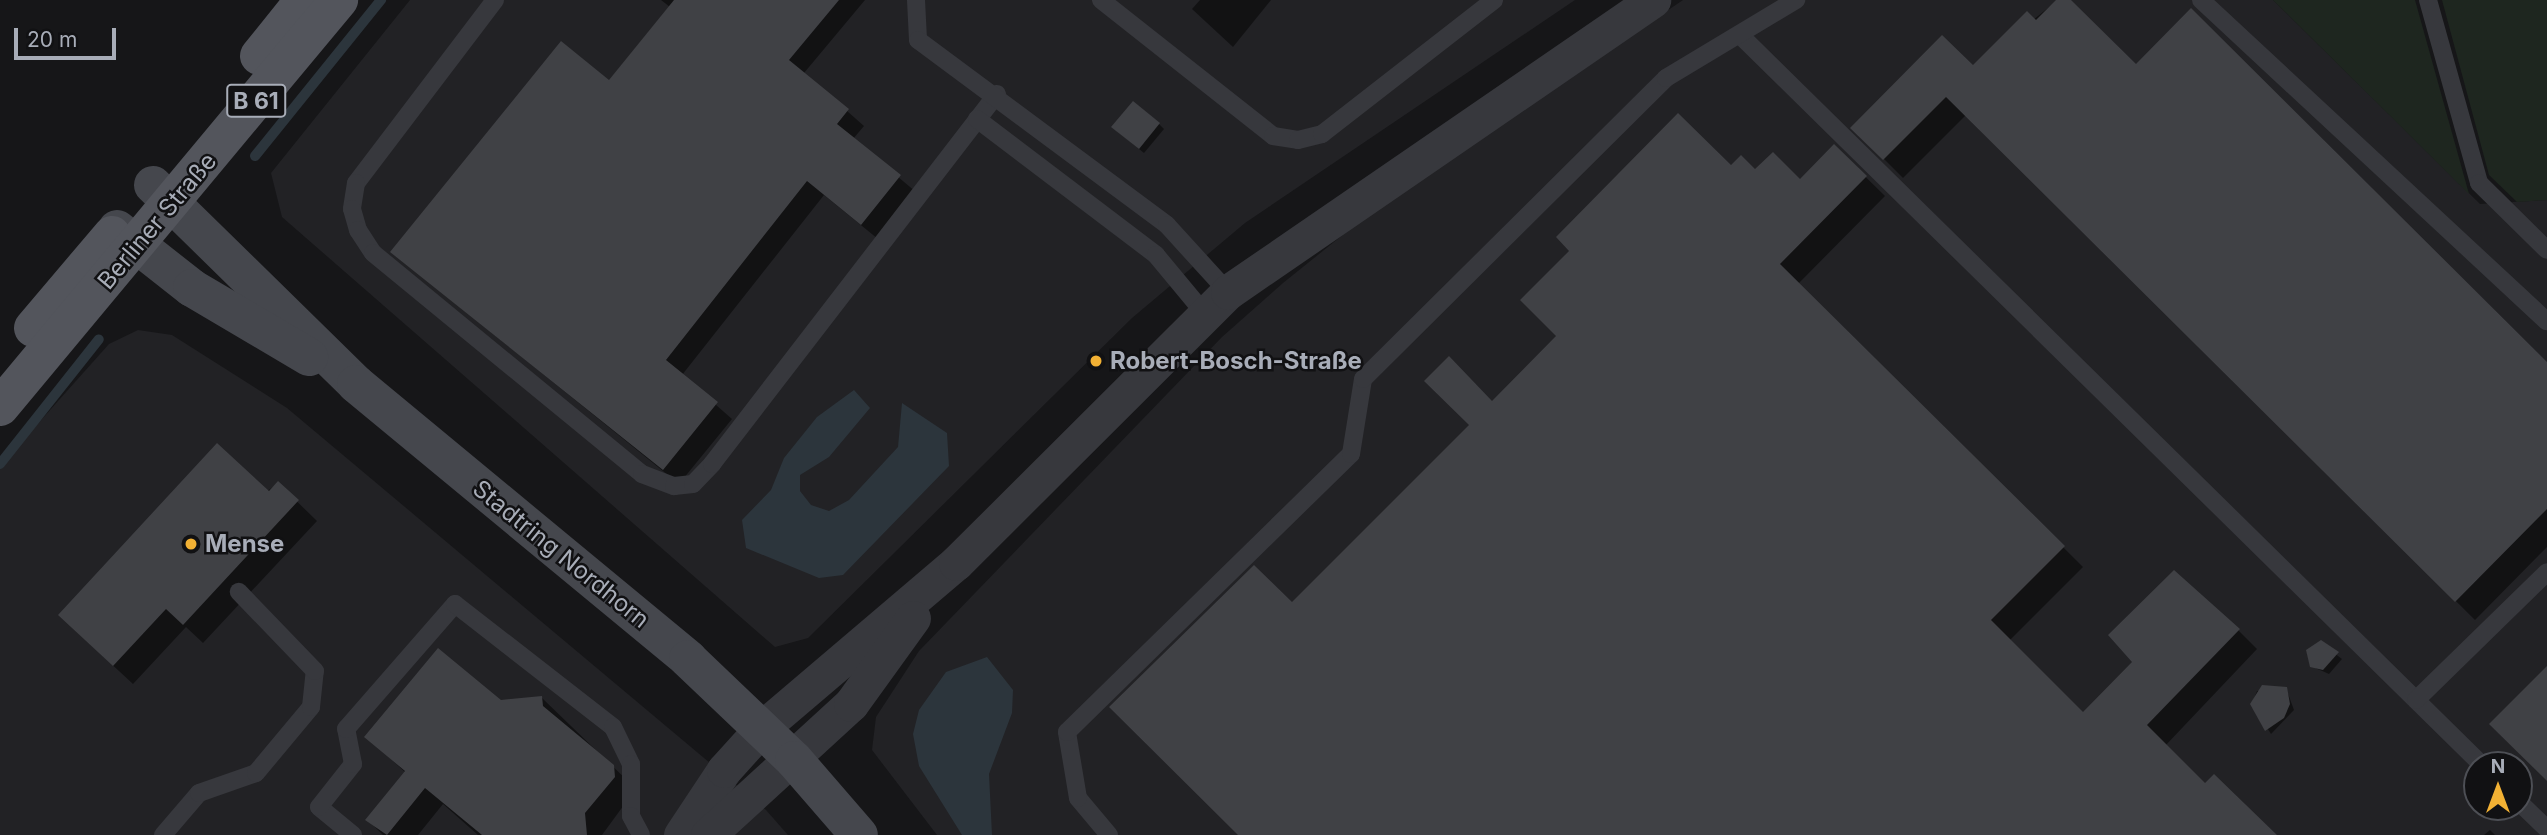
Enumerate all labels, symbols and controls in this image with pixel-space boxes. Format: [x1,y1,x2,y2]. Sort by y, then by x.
scale bar [18,14,119,58]
text: 20 m [27,27,77,52]
road number: B 61 [224,82,288,120]
street label: Berliner Straße [92,147,222,295]
place label: Robert-Bosch-Straße [1110,347,1362,375]
marker: Robert-Bosch-Straße [1088,353,1104,369]
street label: Stadtring Nordhorn [467,474,655,634]
place label: Mense [205,530,284,558]
marker: Mense [183,536,199,552]
north arrow [2463,751,2533,821]
text: N [2491,755,2505,778]

